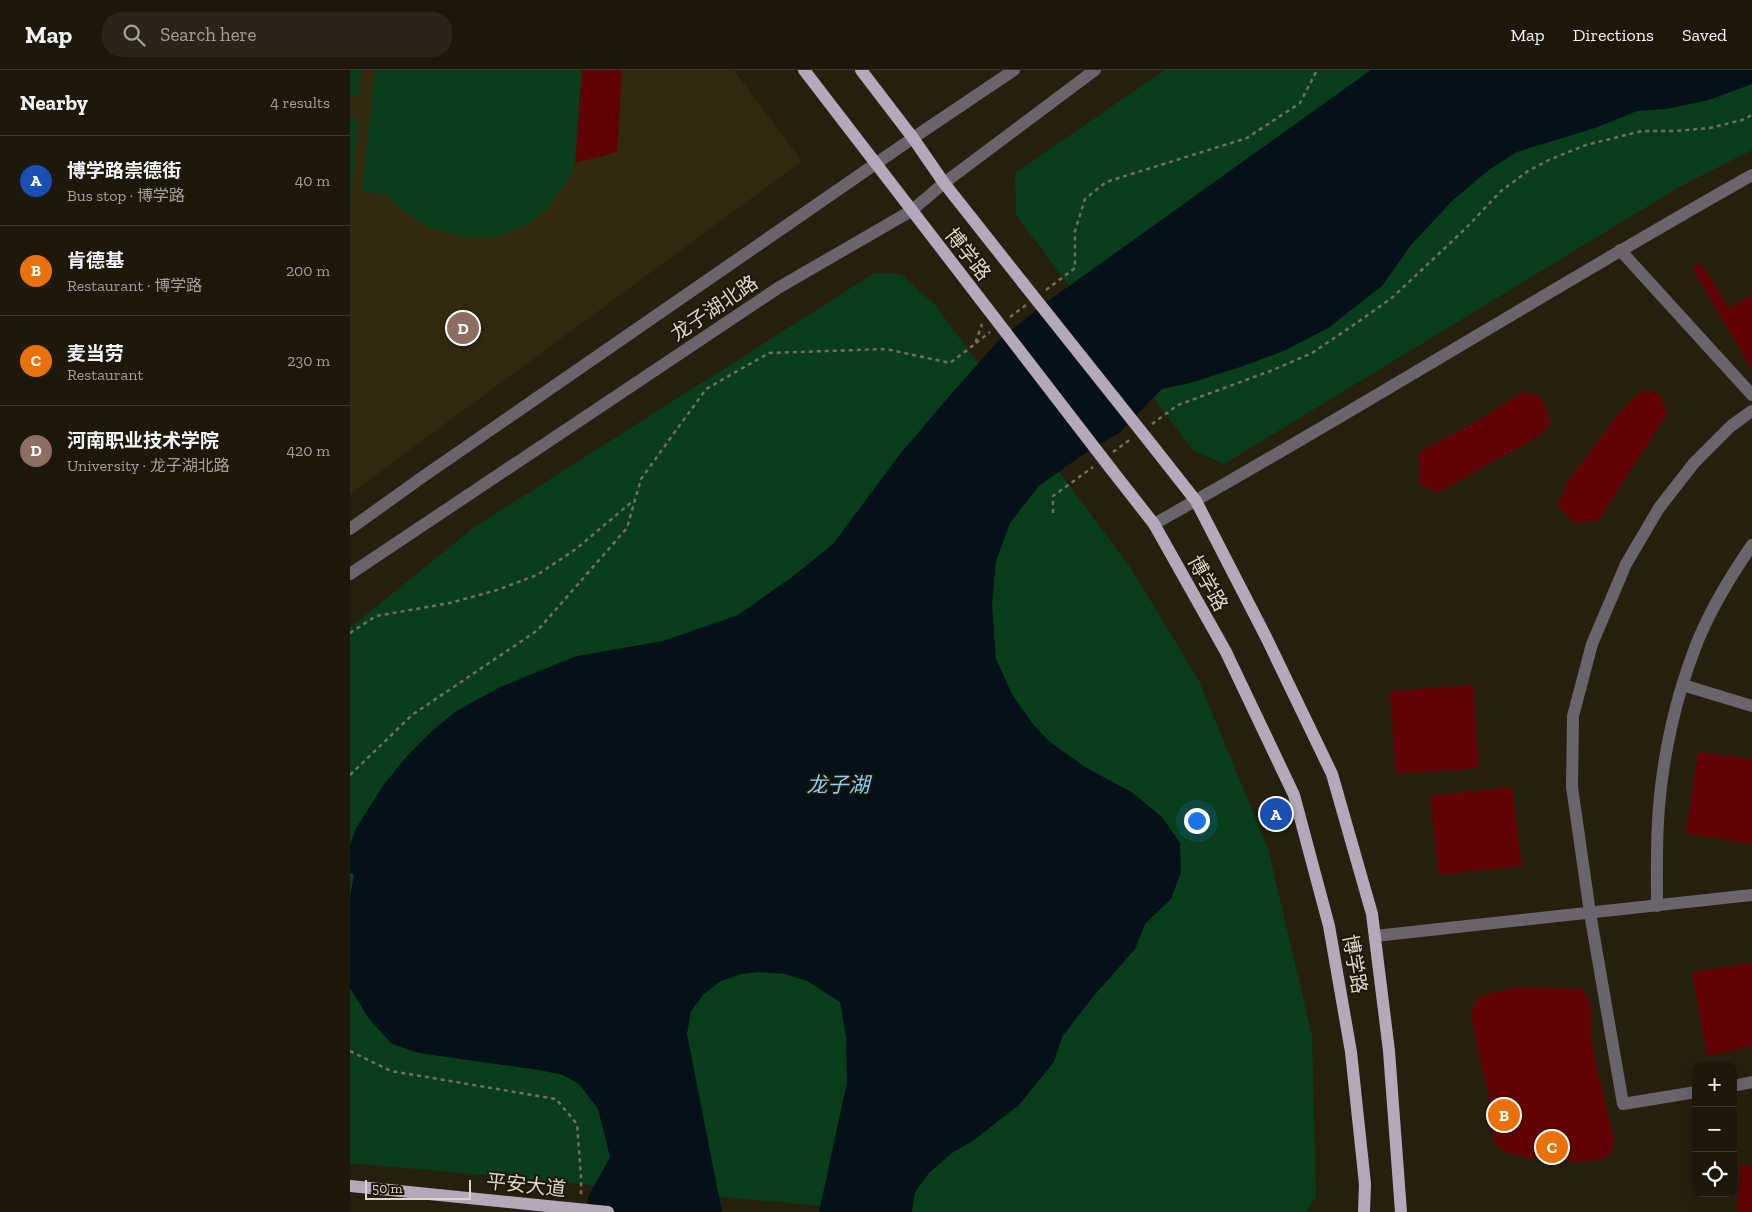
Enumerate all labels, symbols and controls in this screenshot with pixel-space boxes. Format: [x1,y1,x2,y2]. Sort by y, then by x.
search box [102,12,452,57]
text: Map [25,20,72,49]
icon: search [120,21,148,49]
text: Search here [160,23,257,46]
text: Map [1510,24,1545,46]
text: Directions [1573,24,1654,46]
text: Saved [1682,24,1727,46]
text: Nearby [20,90,88,115]
text: 4 results [270,93,330,112]
text: 博学路崇德街 [67,159,181,182]
text: A [31,171,42,190]
text: 40 m [295,171,330,190]
text: Bus stop · 博学路 [67,186,185,205]
street label: 博学路 [940,223,996,285]
text: 肯德基 [67,249,124,272]
text: B [31,261,41,280]
text: 200 m [286,261,330,280]
street label: 龙子湖北路 [666,270,762,346]
text: Restaurant · 博学路 [67,276,202,295]
pin: D [447,309,479,347]
text: 麦当劳 [67,342,124,365]
text: C [31,351,41,370]
text: 230 m [287,351,330,370]
text: Restaurant [67,365,143,384]
text: 河南职业技术学院 [67,429,219,452]
text: D [30,441,42,460]
text: 420 m [286,441,330,460]
text: University · 龙子湖北路 [67,456,230,475]
street label: 博学路 [1183,551,1233,615]
water label: 龙子湖 [807,772,872,797]
pin: A [1260,795,1292,833]
your location [1184,808,1210,834]
street label: 博学路 [1338,932,1372,996]
map controls [1692,1062,1737,1197]
button: + [1692,1062,1737,1107]
pin: B [1488,1096,1520,1134]
button: − [1692,1107,1737,1152]
pin: C [1536,1128,1568,1166]
button: locate [1692,1152,1737,1197]
street label: 平安大道 [485,1169,567,1201]
scale bar [365,1177,471,1200]
text: 50 m [372,1180,403,1197]

